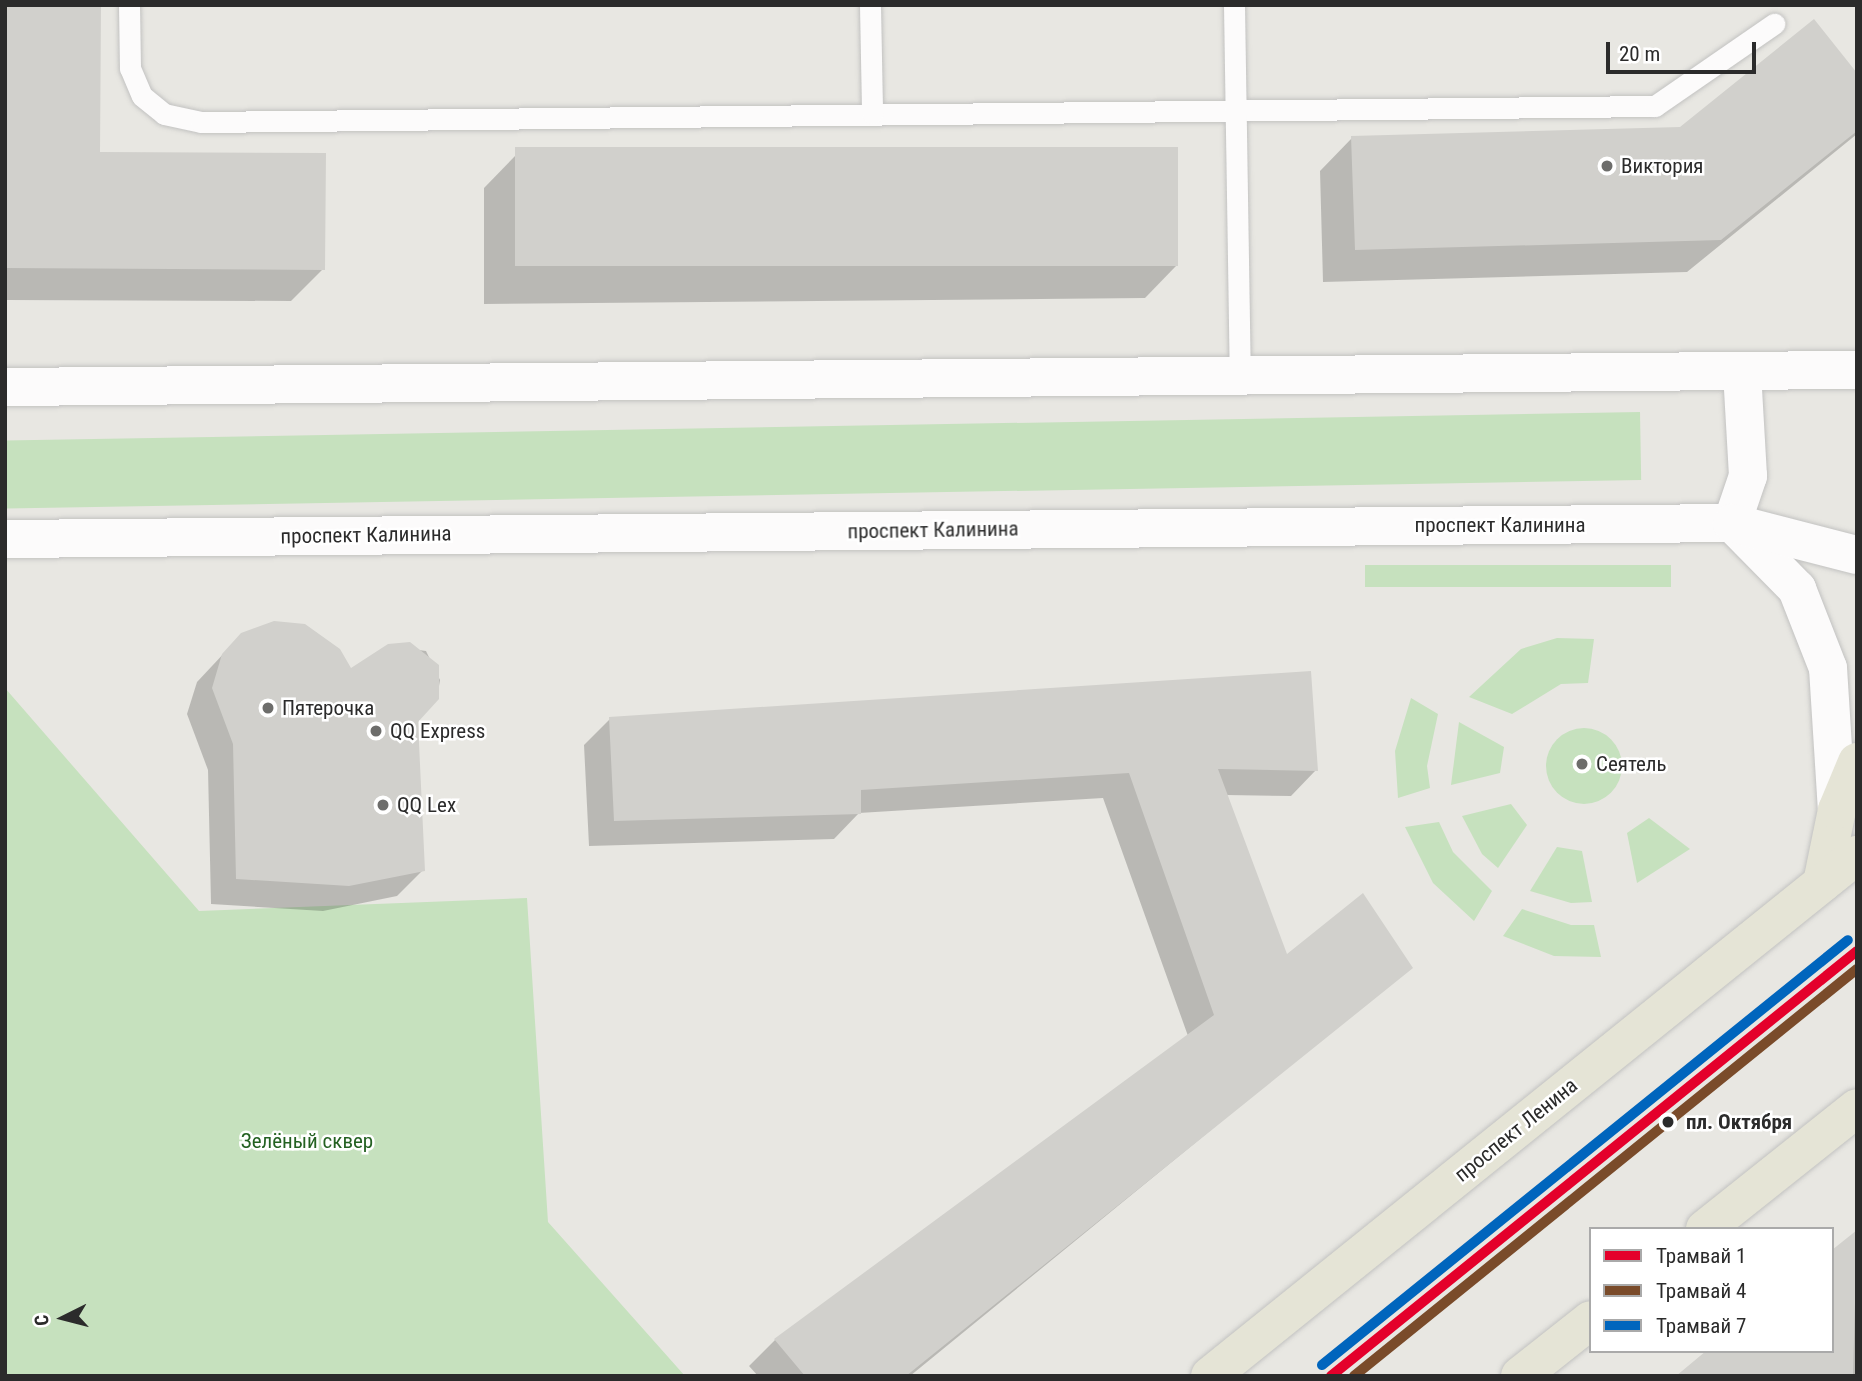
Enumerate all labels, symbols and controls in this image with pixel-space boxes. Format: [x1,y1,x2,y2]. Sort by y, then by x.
scale bar [1610,28,1760,72]
text: 20 m [1619,42,1660,66]
place label: Виктория [1621,153,1703,179]
marker: Виктория [1599,158,1615,174]
street label: проспект Калинина [1414,512,1586,538]
street label: проспект Калинина [847,516,1019,544]
street label: проспект Калинина [280,521,452,549]
place label: Пятерочка [282,695,374,721]
marker: Пятерочка [260,700,276,716]
place label: QQ Express [390,718,485,744]
marker: QQ Express [368,723,384,739]
place label: Сеятель [1596,751,1667,777]
marker: Сеятель [1574,756,1590,772]
place label: QQ Lex [397,792,456,818]
marker: QQ Lex [375,797,391,813]
street label: проспект Ленина [1450,1073,1582,1187]
place label: пл. Октября [1686,1109,1792,1135]
marker: пл. Октября [1656,1110,1680,1134]
park label: Зелёный сквер [241,1128,373,1154]
legend [1589,1227,1834,1353]
text: Трамвай 1 [1656,1244,1746,1268]
text: Трамвай 4 [1656,1279,1746,1303]
north arrow [28,1283,98,1353]
text: С [30,1314,54,1327]
text: Трамвай 7 [1656,1314,1746,1338]

